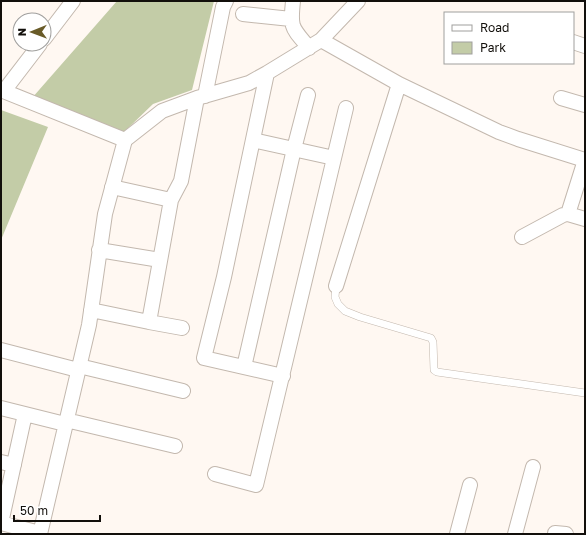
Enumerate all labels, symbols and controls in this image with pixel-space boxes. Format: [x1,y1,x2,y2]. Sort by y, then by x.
north arrow [12,12,52,52]
legend [444,12,574,64]
text: Road [480,20,509,35]
text: N [15,28,28,36]
text: Park [480,40,506,55]
scale bar [14,497,100,523]
text: 50 m [20,503,48,518]

